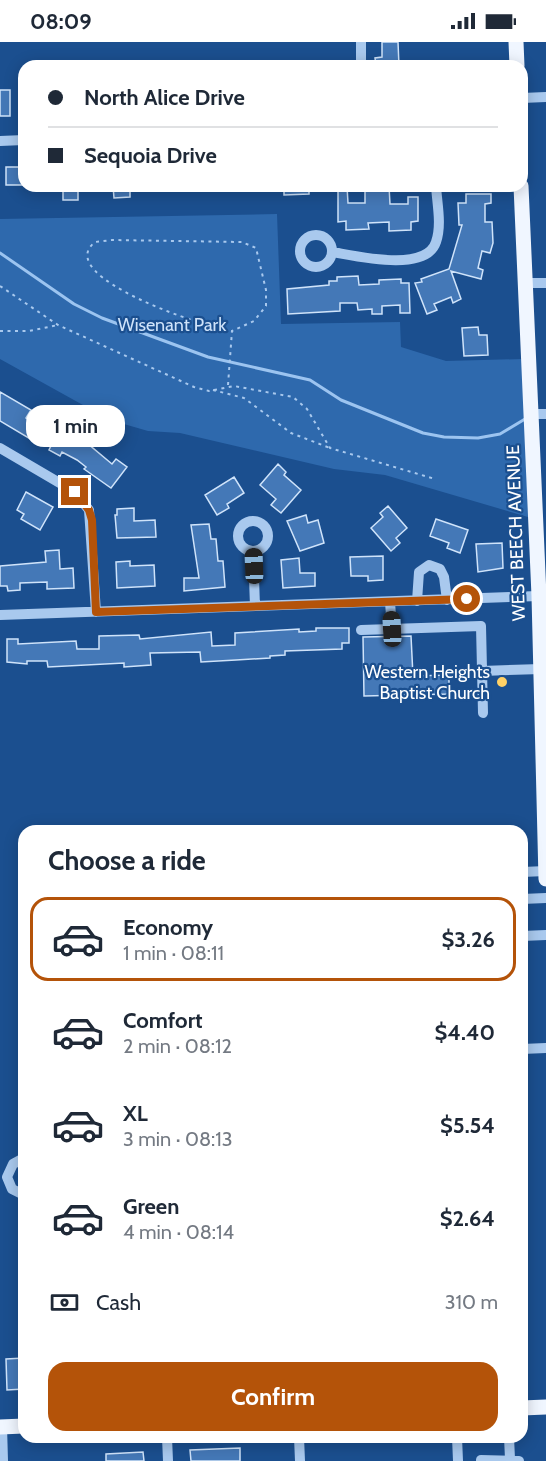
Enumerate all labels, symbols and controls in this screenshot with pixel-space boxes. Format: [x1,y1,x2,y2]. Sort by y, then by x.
text: 08:09 [30,8,92,35]
text: North Alice Drive [84,84,245,111]
text: Sequoia Drive [84,142,217,169]
park label: Wisenant Park [118,314,227,336]
callout: 1 min [26,405,124,447]
text: 1 min [53,414,98,438]
street label: WEST BEECH AVENUE [502,444,530,622]
route end [61,478,88,505]
car [244,548,264,584]
route start [453,585,480,612]
car [382,611,402,647]
place label: Western Heights Baptist Church [364,661,490,704]
marker: Western Heights Baptist Church [495,675,509,689]
text: Choose a ride [48,844,206,877]
icon: car [51,912,105,966]
text: Economy [123,914,213,941]
text: $3.26 [441,926,495,953]
text: 1 min · 08:11 [123,941,224,965]
icon: car [51,1005,105,1059]
text: Comfort [123,1007,202,1034]
text: $4.40 [435,1019,495,1046]
text: 2 min · 08:12 [123,1034,232,1058]
icon: car [51,1098,105,1152]
text: XL [123,1100,148,1127]
text: $5.54 [440,1112,495,1139]
text: 3 min · 08:13 [123,1127,233,1151]
icon: car [51,1191,105,1245]
text: Green [123,1193,179,1220]
text: $2.64 [440,1205,495,1232]
text: 4 min · 08:14 [123,1220,234,1244]
icon: cash [48,1286,81,1319]
text: Cash [96,1289,141,1316]
text: 310 m [445,1290,498,1314]
button: Confirm [48,1362,498,1431]

